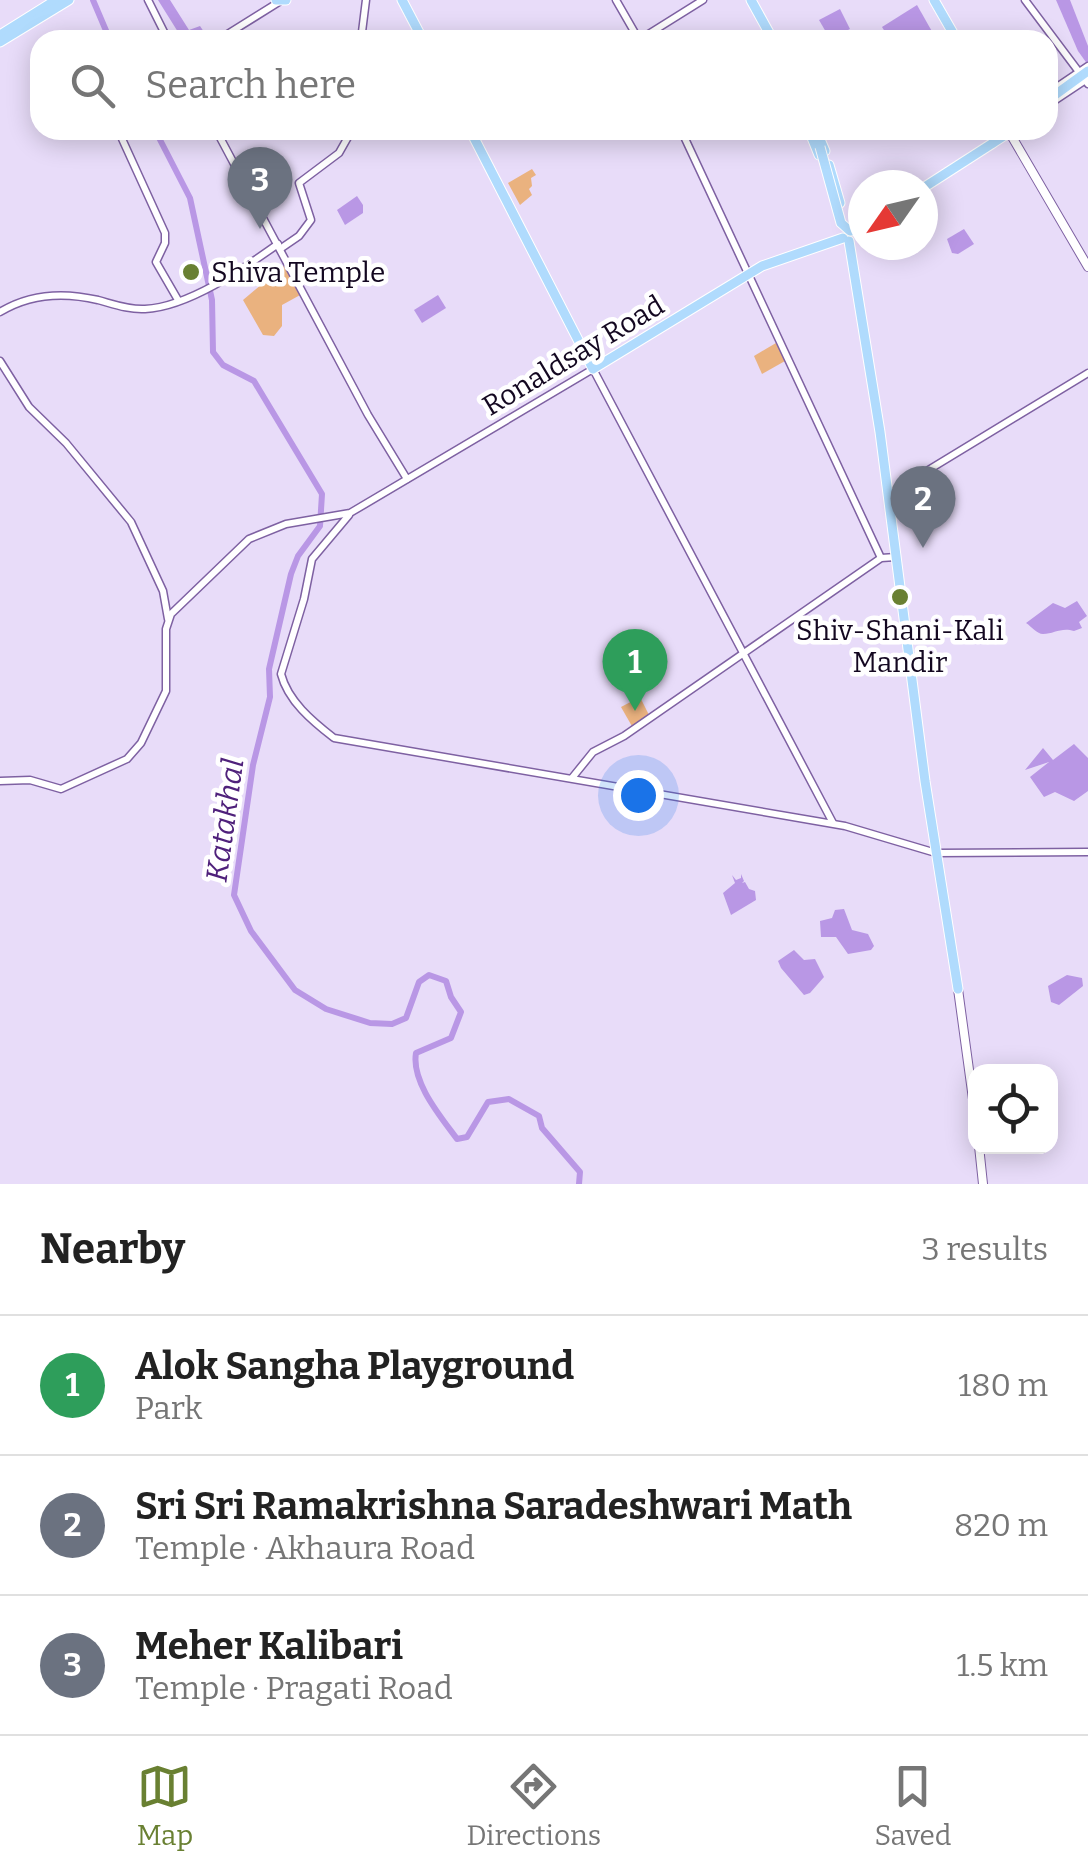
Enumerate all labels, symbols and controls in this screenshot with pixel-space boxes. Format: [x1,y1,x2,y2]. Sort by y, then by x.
search box [30,30,1058,140]
icon: search [65,58,120,113]
text: Search here [145,62,356,108]
pin: 3 [228,146,292,229]
north arrow [848,170,938,260]
place label: Shiva Temple [211,256,385,289]
marker: Shiva Temple [180,261,202,283]
street label: Ronaldsay Road [477,288,670,423]
pin: 2 [890,466,956,548]
marker: Shiv-Shani-Kali Mandir [889,586,911,608]
place label: Shiv-Shani-Kali Mandir [796,614,1004,679]
pin: 1 [602,628,668,711]
water label: Katakhal [199,756,251,884]
your location [613,770,664,821]
map controls [968,1064,1058,1154]
button: locate [968,1064,1058,1154]
text: Nearby [40,1224,185,1274]
text: 3 results [922,1230,1048,1268]
text: Alok Sangha Playground [135,1343,574,1389]
text: 1 [66,1366,79,1404]
text: 180 m [958,1366,1048,1404]
text: Park [135,1389,202,1427]
text: Sri Sri Ramakrishna Saradeshwari Math [135,1483,852,1529]
text: 2 [63,1506,82,1544]
text: 820 m [954,1506,1048,1544]
text: Temple · Akhaura Road [135,1529,475,1567]
text: Meher Kalibari [135,1623,403,1669]
text: 3 [63,1646,82,1684]
text: 1.5 km [957,1646,1048,1684]
text: Temple · Pragati Road [135,1669,453,1707]
tab: Map [137,1759,193,1852]
tab: Directions [466,1759,601,1852]
tab: Saved [874,1759,951,1852]

